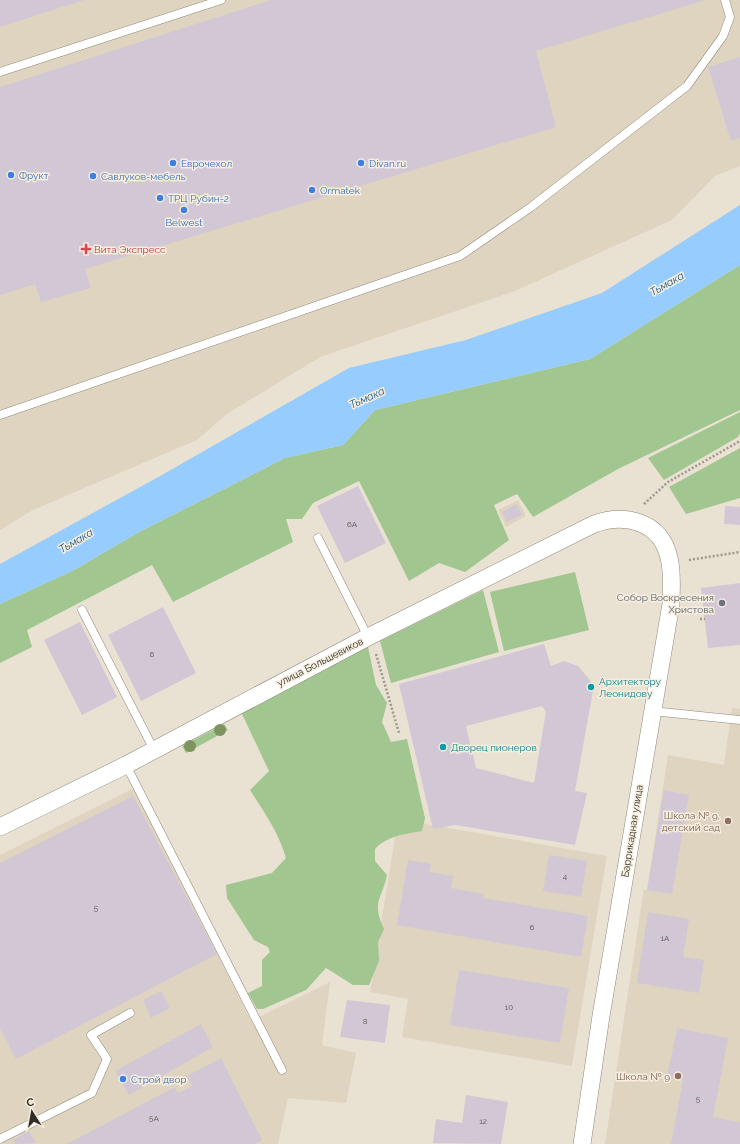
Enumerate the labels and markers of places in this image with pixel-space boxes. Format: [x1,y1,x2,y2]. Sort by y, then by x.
marker: Еврочехол [168,158,178,168]
place label: Еврочехол [181,158,232,169]
marker: Divan.ru [356,158,366,168]
place label: Divan.ru [369,158,406,169]
marker: Фрукт [6,170,16,180]
place label: Фрукт [19,170,49,181]
marker: Савлуков-мебель [88,171,98,181]
place label: Савлуков-мебель [101,171,186,182]
marker: Ormatek [307,185,317,195]
place label: Ormatek [320,185,361,196]
marker: ТРЦ Рубин-2 [155,193,165,203]
place label: ТРЦ Рубин-2 [168,193,229,204]
marker: Belwest [179,205,189,215]
place label: Belwest [165,217,203,228]
marker: Вита Экспресс [81,244,91,254]
place label: Вита Экспресс [94,244,166,255]
place label: Собор Воскресения Христова [617,592,714,615]
marker: Собор Воскресения Христова [717,598,727,608]
place label: Архитектору Леонидову [599,676,661,699]
marker: Архитектору Леонидову [586,682,596,692]
marker: Дворец пионеров [438,742,448,752]
place label: Дворец пионеров [451,742,537,753]
place label: Школа № 9, детский сад [662,810,720,833]
marker: Школа № 9, детский сад [723,816,733,826]
place label: Школа № 9 [616,1071,670,1082]
marker: Школа № 9 [673,1071,683,1081]
marker: Строй двор [118,1074,128,1084]
place label: Строй двор [131,1074,187,1085]

